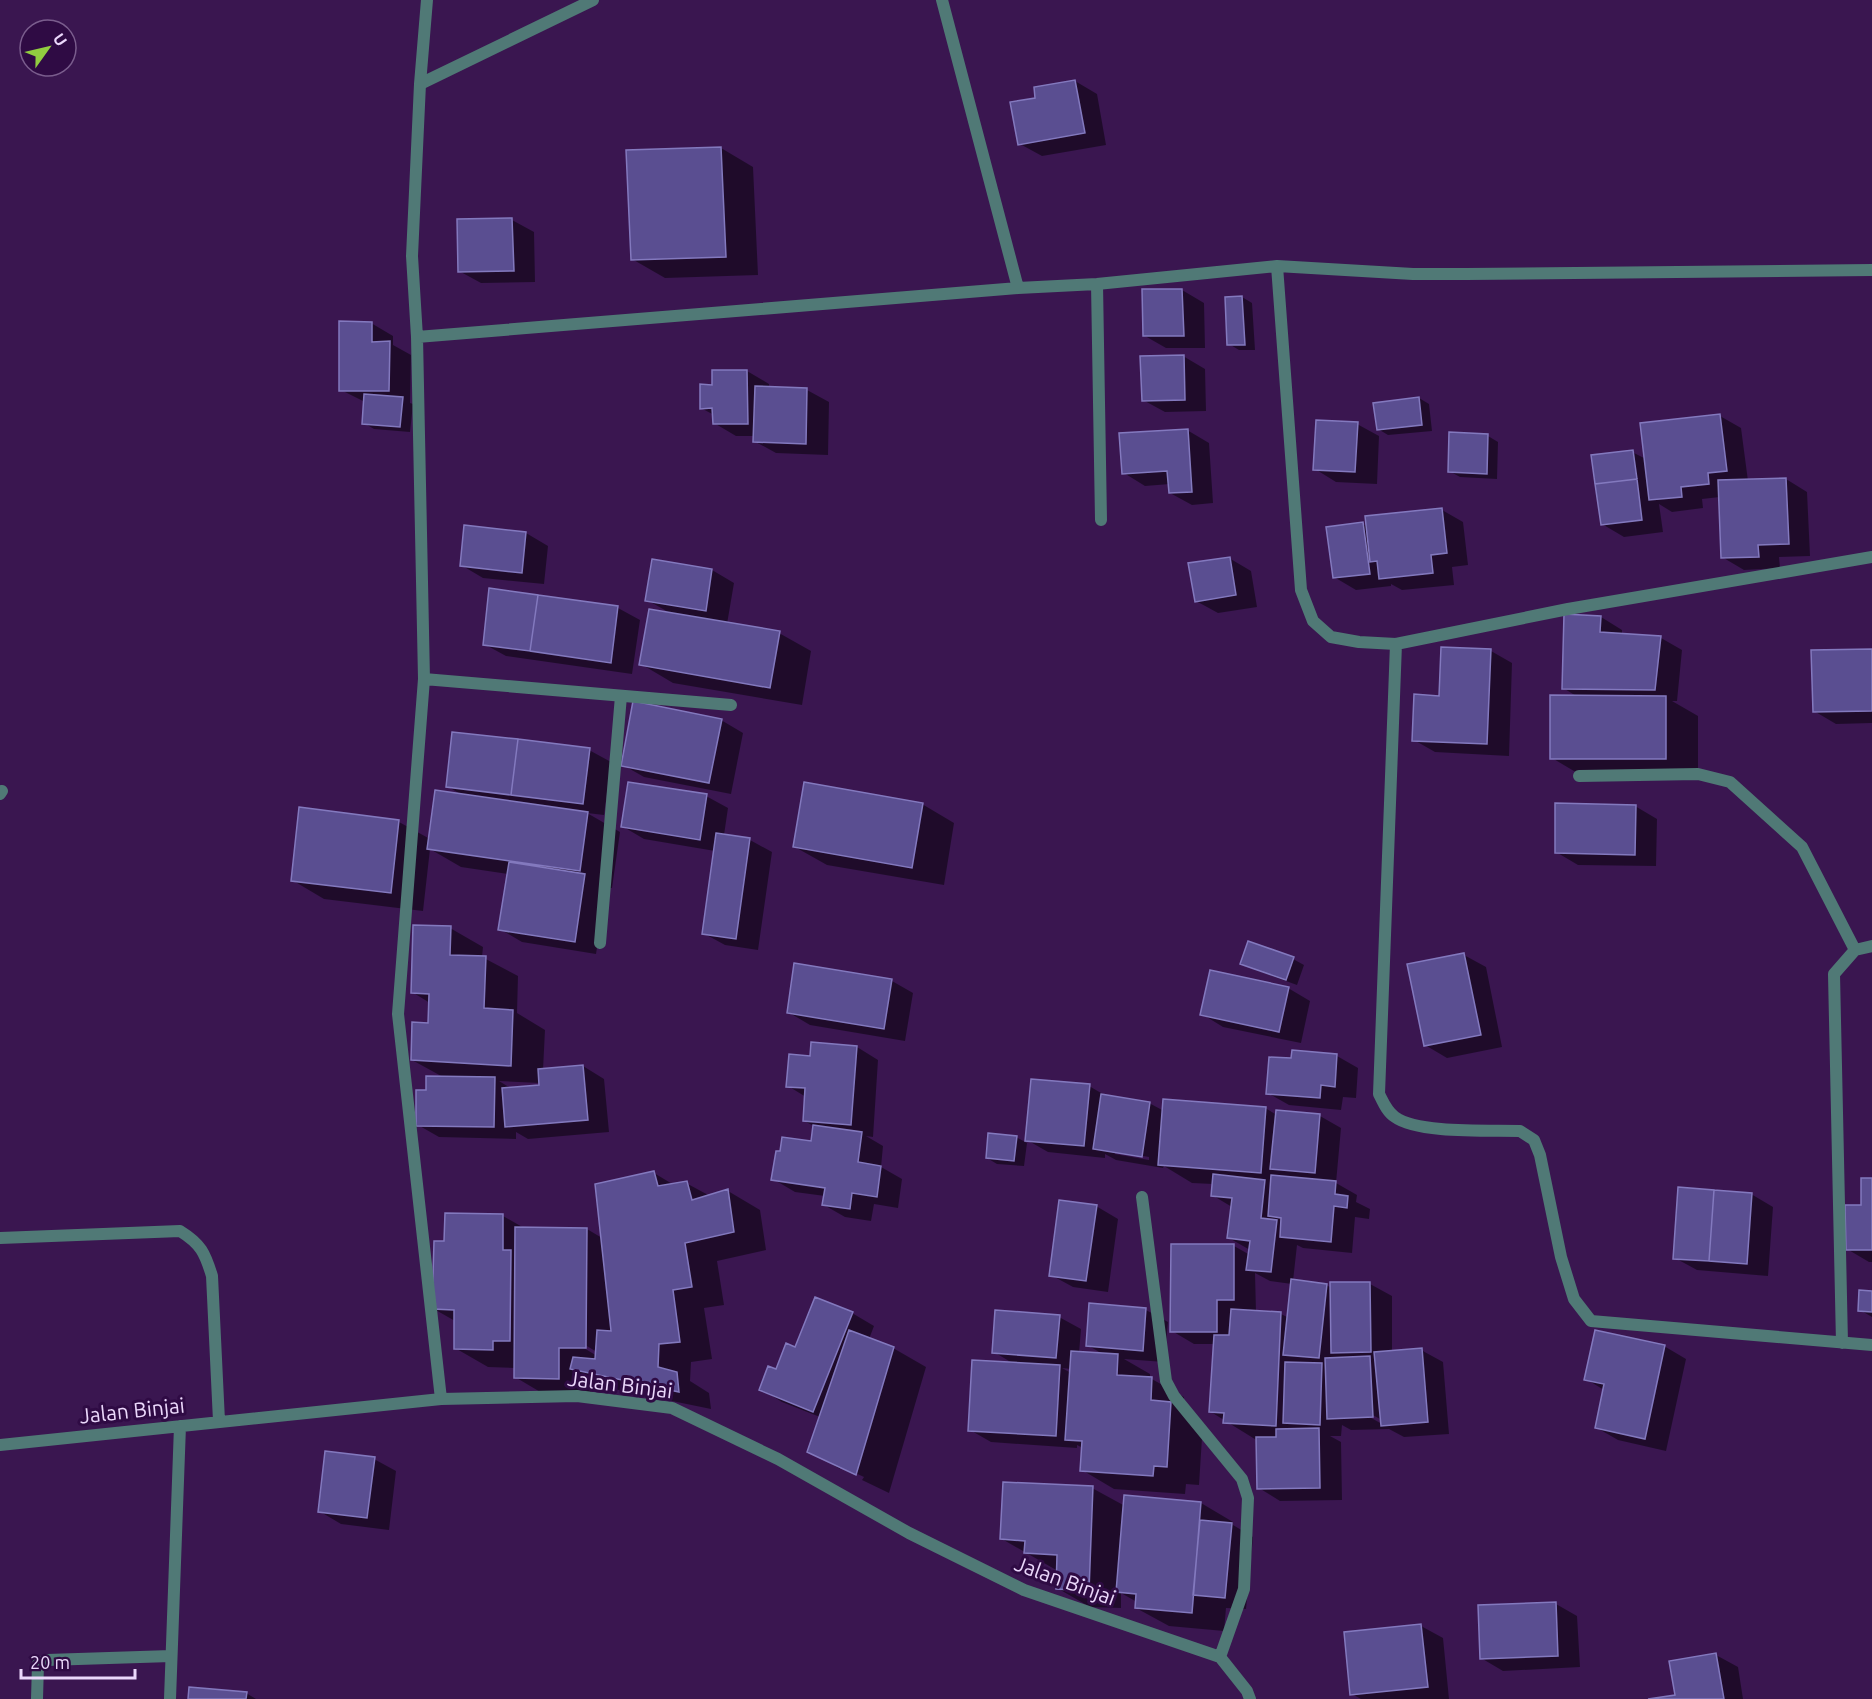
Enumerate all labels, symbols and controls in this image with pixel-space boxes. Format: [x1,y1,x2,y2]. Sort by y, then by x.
north arrow [18,18,78,78]
text: U [50,30,71,49]
street label: Jalan Binjai [566,1366,674,1402]
street label: Jalan Binjai [78,1393,186,1427]
street label: Jalan Binjai [1012,1551,1119,1609]
scale bar [21,1642,135,1680]
text: 20 m [30,1652,70,1672]

